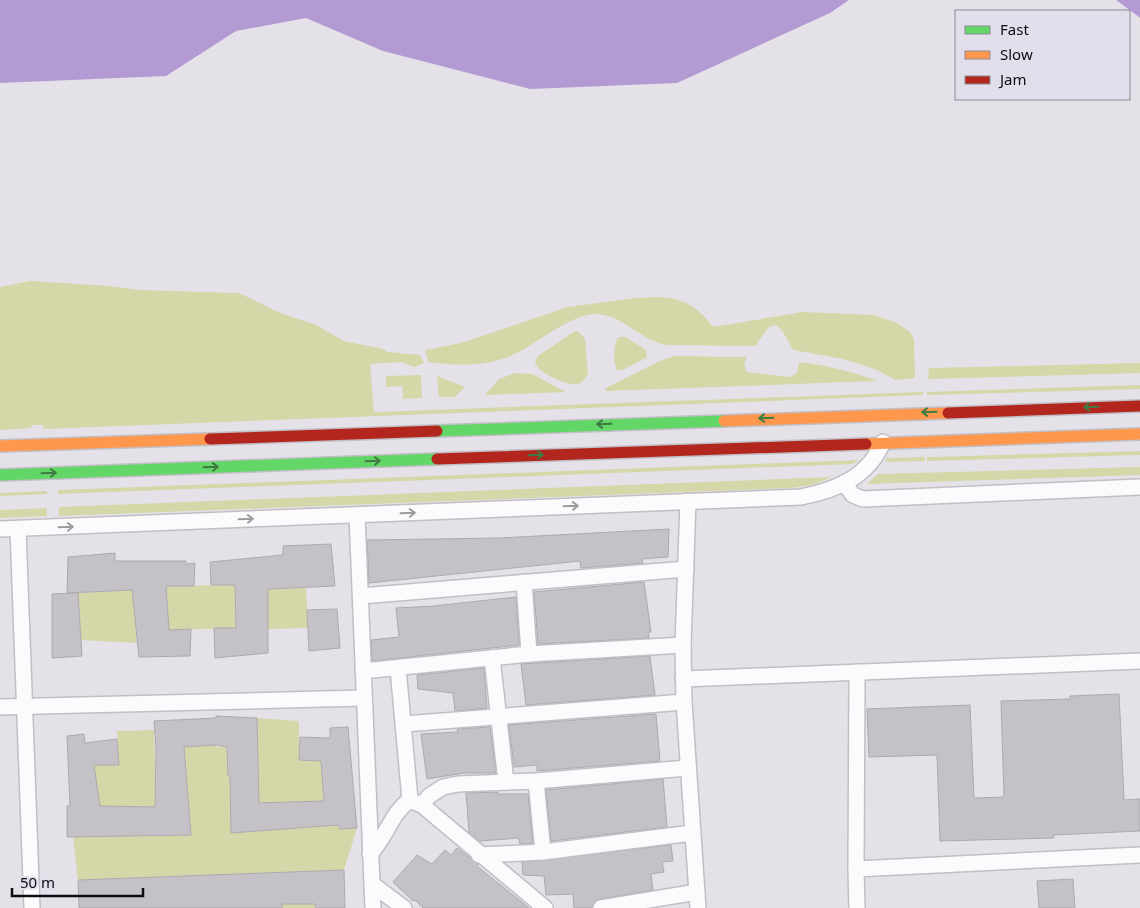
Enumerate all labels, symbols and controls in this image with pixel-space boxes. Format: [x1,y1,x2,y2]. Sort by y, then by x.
legend [955,10,1130,100]
text: Fast [1000,19,1029,39]
text: Slow [1000,44,1033,64]
text: Jam [998,69,1027,89]
one-way arrow [1084,402,1100,412]
one-way arrow [921,407,938,417]
one-way arrow [759,413,775,423]
one-way arrow [596,419,612,429]
one-way arrow [528,450,544,460]
one-way arrow [365,456,381,466]
one-way arrow [202,462,219,472]
one-way arrow [40,468,56,478]
one-way arrow [562,501,579,511]
one-way arrow [400,508,416,517]
one-way arrow [238,515,254,524]
one-way arrow [58,522,74,531]
scale bar [12,866,144,898]
text: 50 m [20,872,55,892]

